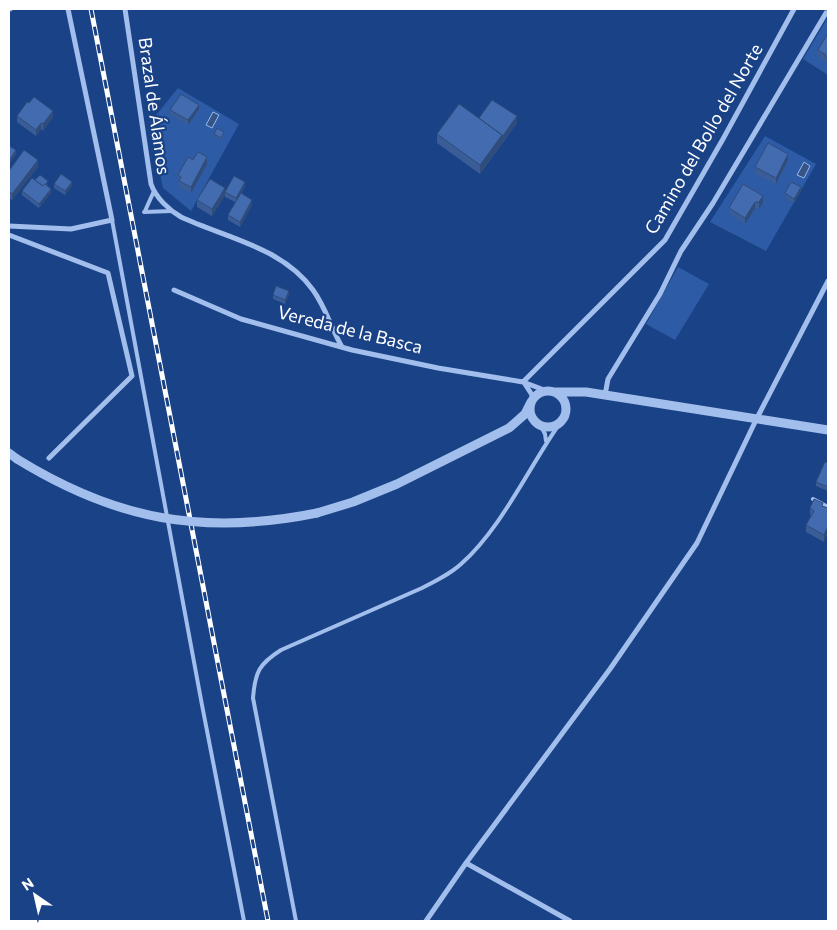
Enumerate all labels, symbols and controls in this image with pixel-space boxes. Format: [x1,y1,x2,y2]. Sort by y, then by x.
street label: Brazal de Álamos [134,36,176,176]
street label: Camino del Bollo del Norte [640,39,767,238]
street label: Vereda de la Basca [276,300,425,358]
north arrow [10,870,60,920]
text: N [18,874,37,894]

